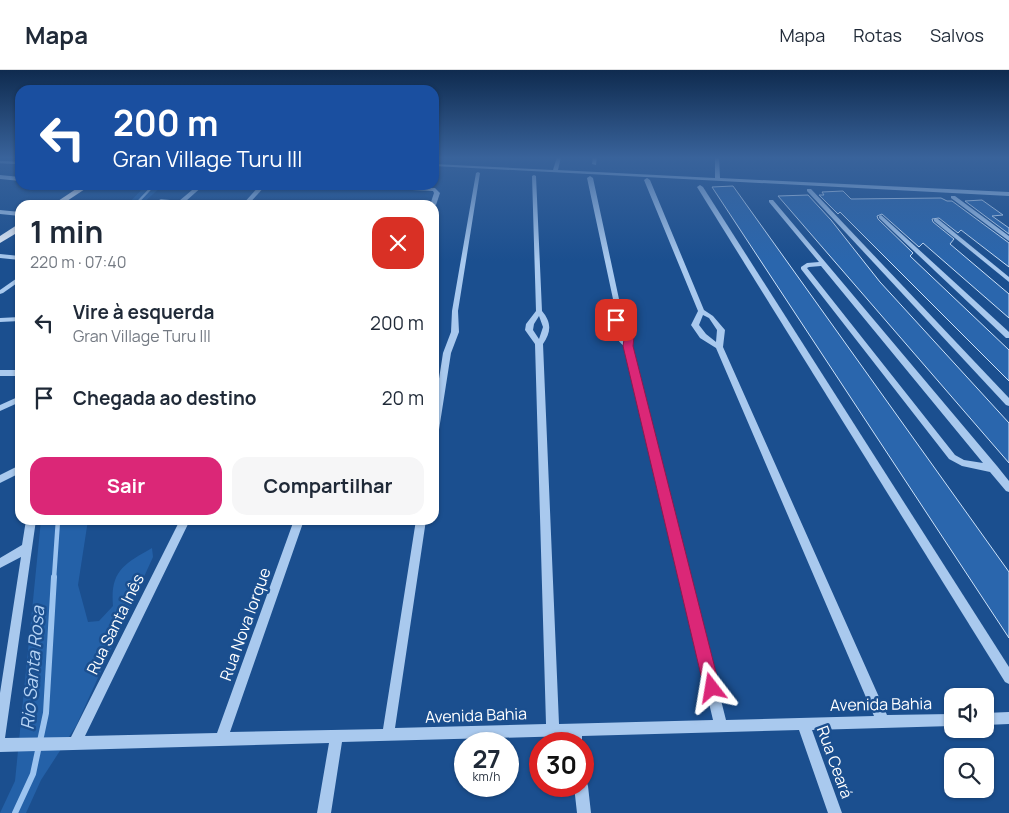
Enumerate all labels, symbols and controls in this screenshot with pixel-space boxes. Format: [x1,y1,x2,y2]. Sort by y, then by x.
text: Mapa [25,18,88,51]
text: Mapa [779,23,825,47]
text: Rotas [853,23,902,47]
text: Salvos [930,23,984,47]
text: 200 m [113,99,218,147]
icon: left [30,105,95,170]
text: Gran Village Turu III [113,144,302,174]
text: 1 min [30,211,103,252]
button: close [372,217,424,269]
text: 220 m · 07:40 [30,251,127,273]
text: Vire à esquerda [73,299,214,325]
pin [595,299,637,341]
icon: arrive [602,306,630,334]
icon: left [30,309,58,337]
text: 200 m [370,310,424,336]
text: Gran Village Turu III [73,325,211,347]
icon: arrive [30,384,58,412]
text: Chegada ao destino [73,385,256,411]
text: 20 m [382,385,424,411]
button: Sair [30,457,222,515]
button: Compartilhar [232,457,424,515]
street label: Rua Nova Iorque [214,564,276,684]
street label: Rua Santa Inês [81,570,149,678]
water label: Rio Santa Rosa [15,604,49,731]
position arrow [685,661,737,713]
map controls [944,688,994,798]
button: sound [944,688,994,738]
street label: Avenida Bahia [830,692,932,716]
street label: Avenida Bahia [425,702,527,728]
street label: Rua Ceará [812,723,858,801]
speed limit sign: 30 [529,732,594,797]
text: 27 [472,741,501,776]
button: search [944,748,994,798]
text: km/h [473,768,500,785]

